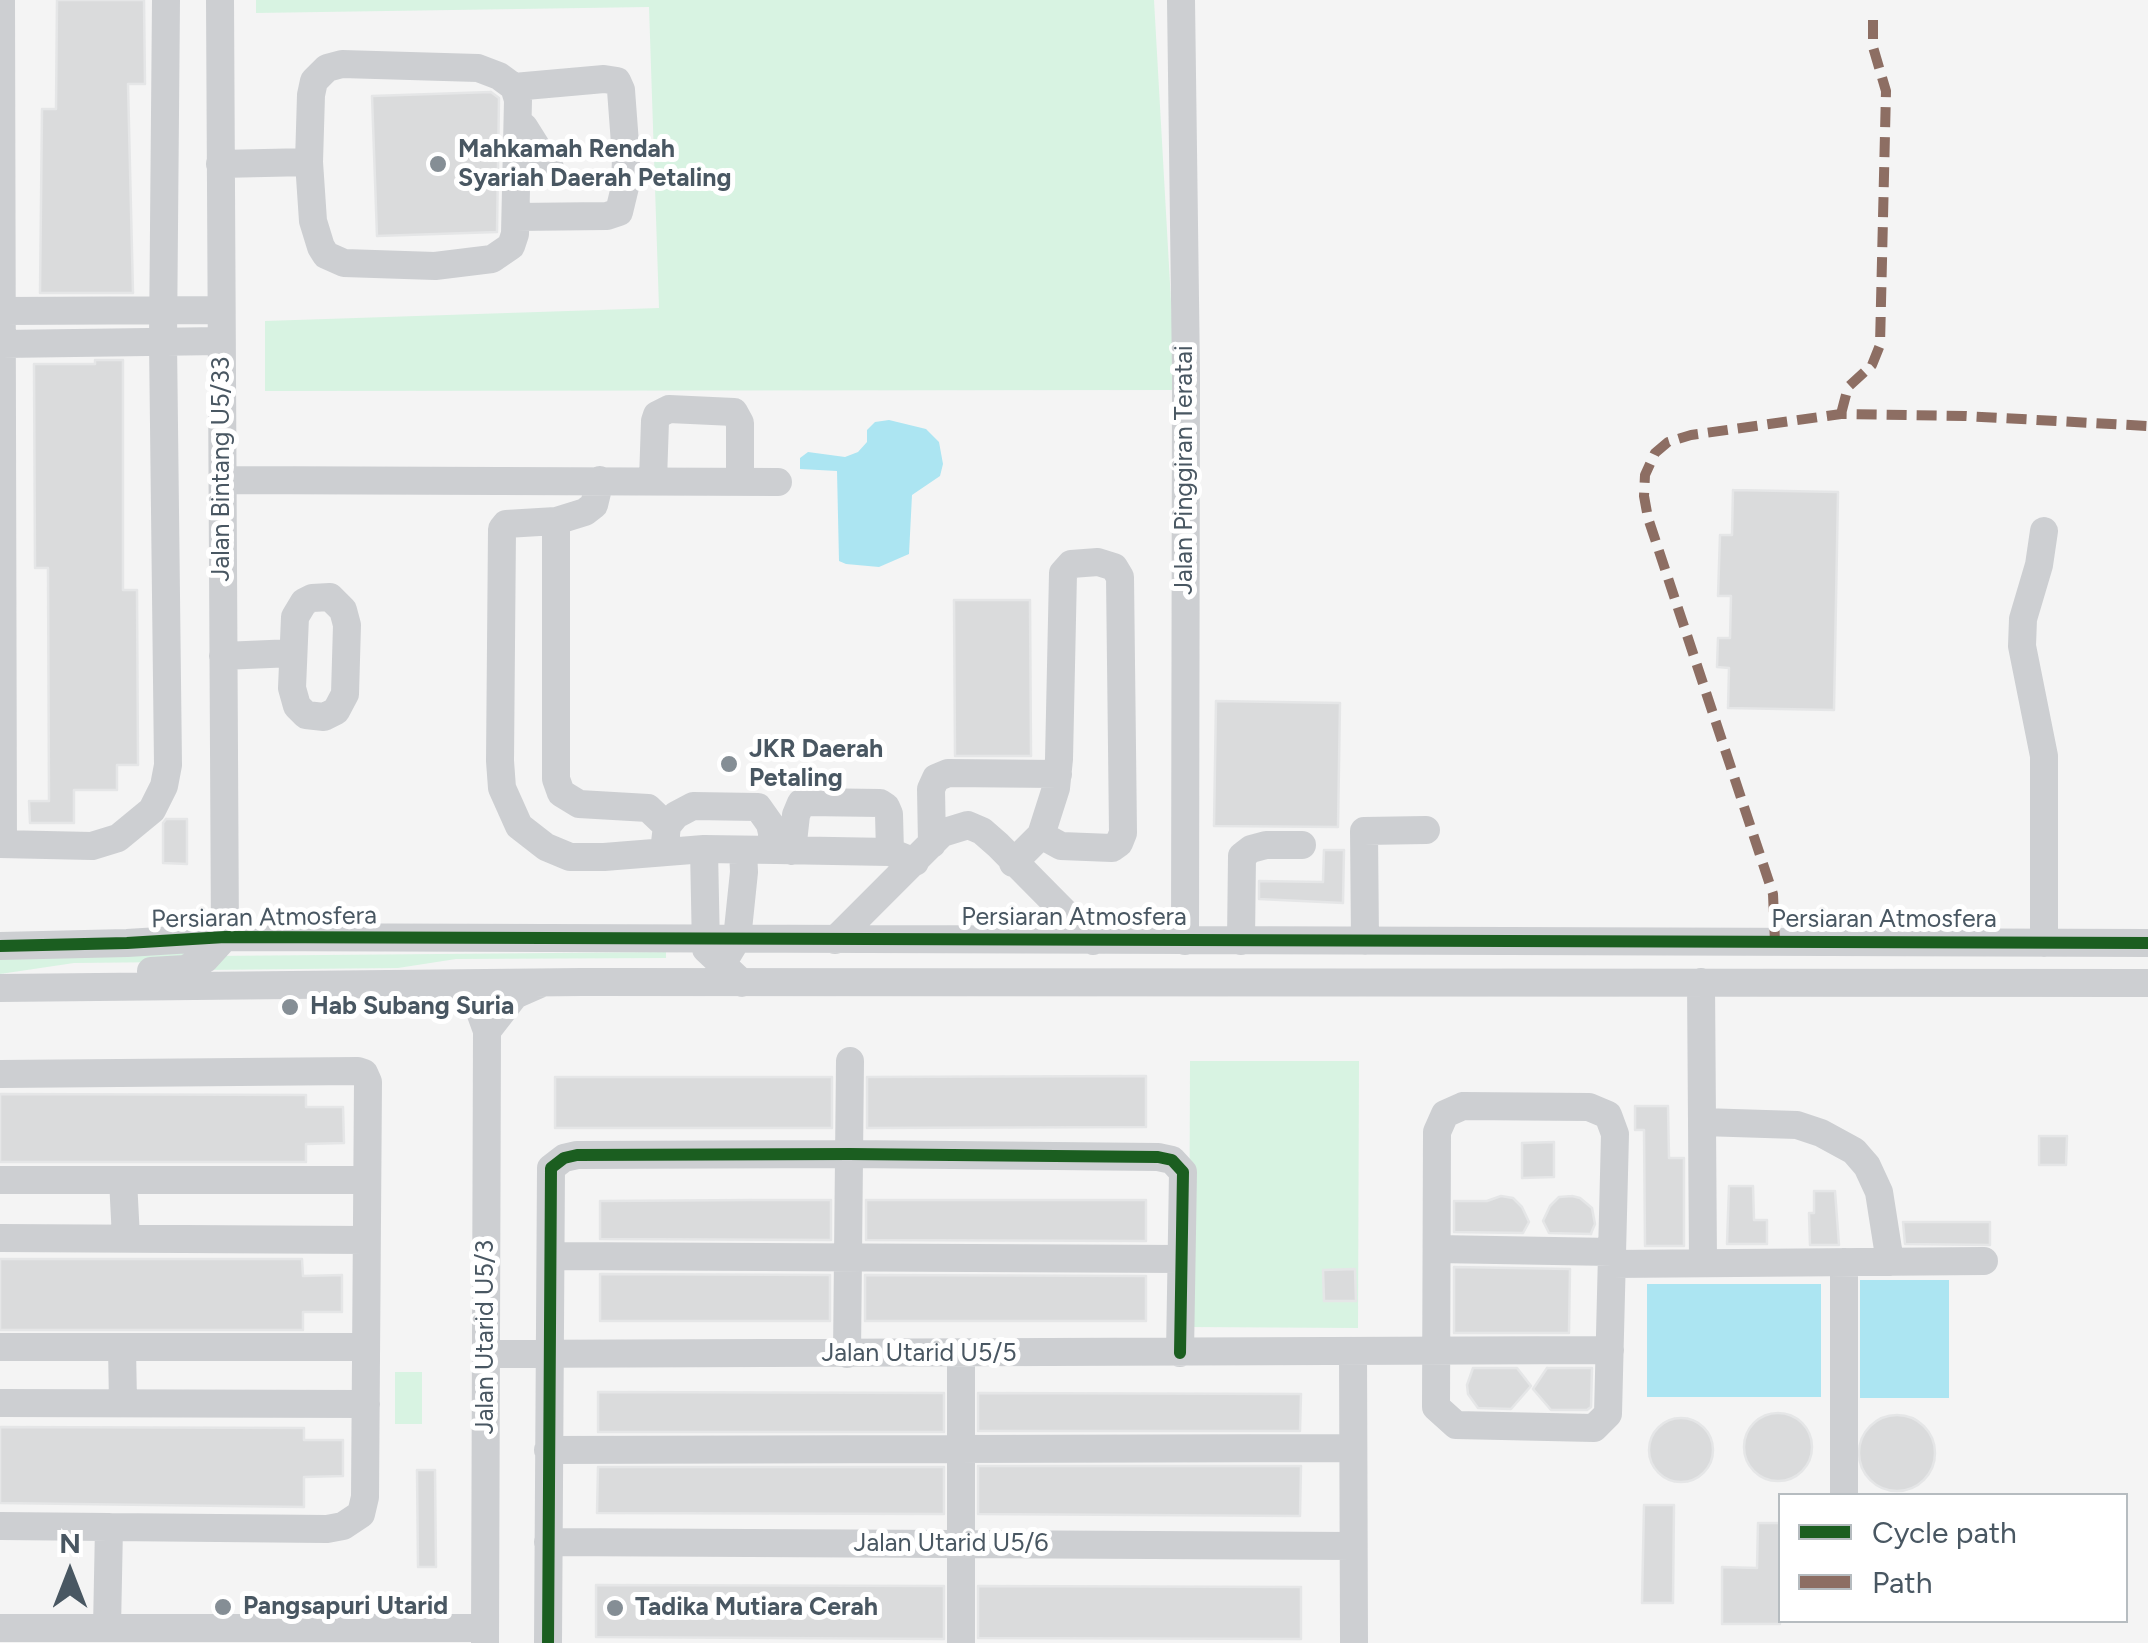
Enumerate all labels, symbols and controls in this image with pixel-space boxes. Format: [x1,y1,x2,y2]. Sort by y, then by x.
place label: Mahkamah Rendah Syariah Daerah Petaling [458,135,731,194]
marker: Mahkamah Rendah Syariah Daerah Petaling [427,153,449,175]
street label: Jalan Pinggiran Teratai [1170,345,1200,595]
street label: Jalan Bintang U5/33 [207,357,237,581]
place label: JKR Daerah Petaling [749,735,883,794]
marker: JKR Daerah Petaling [718,753,740,775]
street label: Persiaran Atmosfera [151,901,377,935]
street label: Persiaran Atmosfera [961,903,1187,933]
street label: Persiaran Atmosfera [1771,905,1997,935]
place label: Hab Subang Suria [310,992,514,1022]
marker: Hab Subang Suria [279,996,301,1018]
street label: Jalan Utarid U5/3 [471,1240,501,1434]
street label: Jalan Utarid U5/5 [821,1339,1017,1369]
legend [1778,1493,2128,1623]
text: Cycle path [1872,1514,2017,1551]
north arrow [20,1523,120,1623]
text: N [59,1526,81,1560]
street label: Jalan Utarid U5/6 [854,1529,1048,1559]
text: Path [1872,1564,1932,1601]
place label: Pangsapuri Utarid [243,1592,448,1622]
place label: Tadika Mutiara Cerah [635,1593,878,1623]
marker: Pangsapuri Utarid [212,1596,234,1618]
marker: Tadika Mutiara Cerah [604,1597,626,1619]

